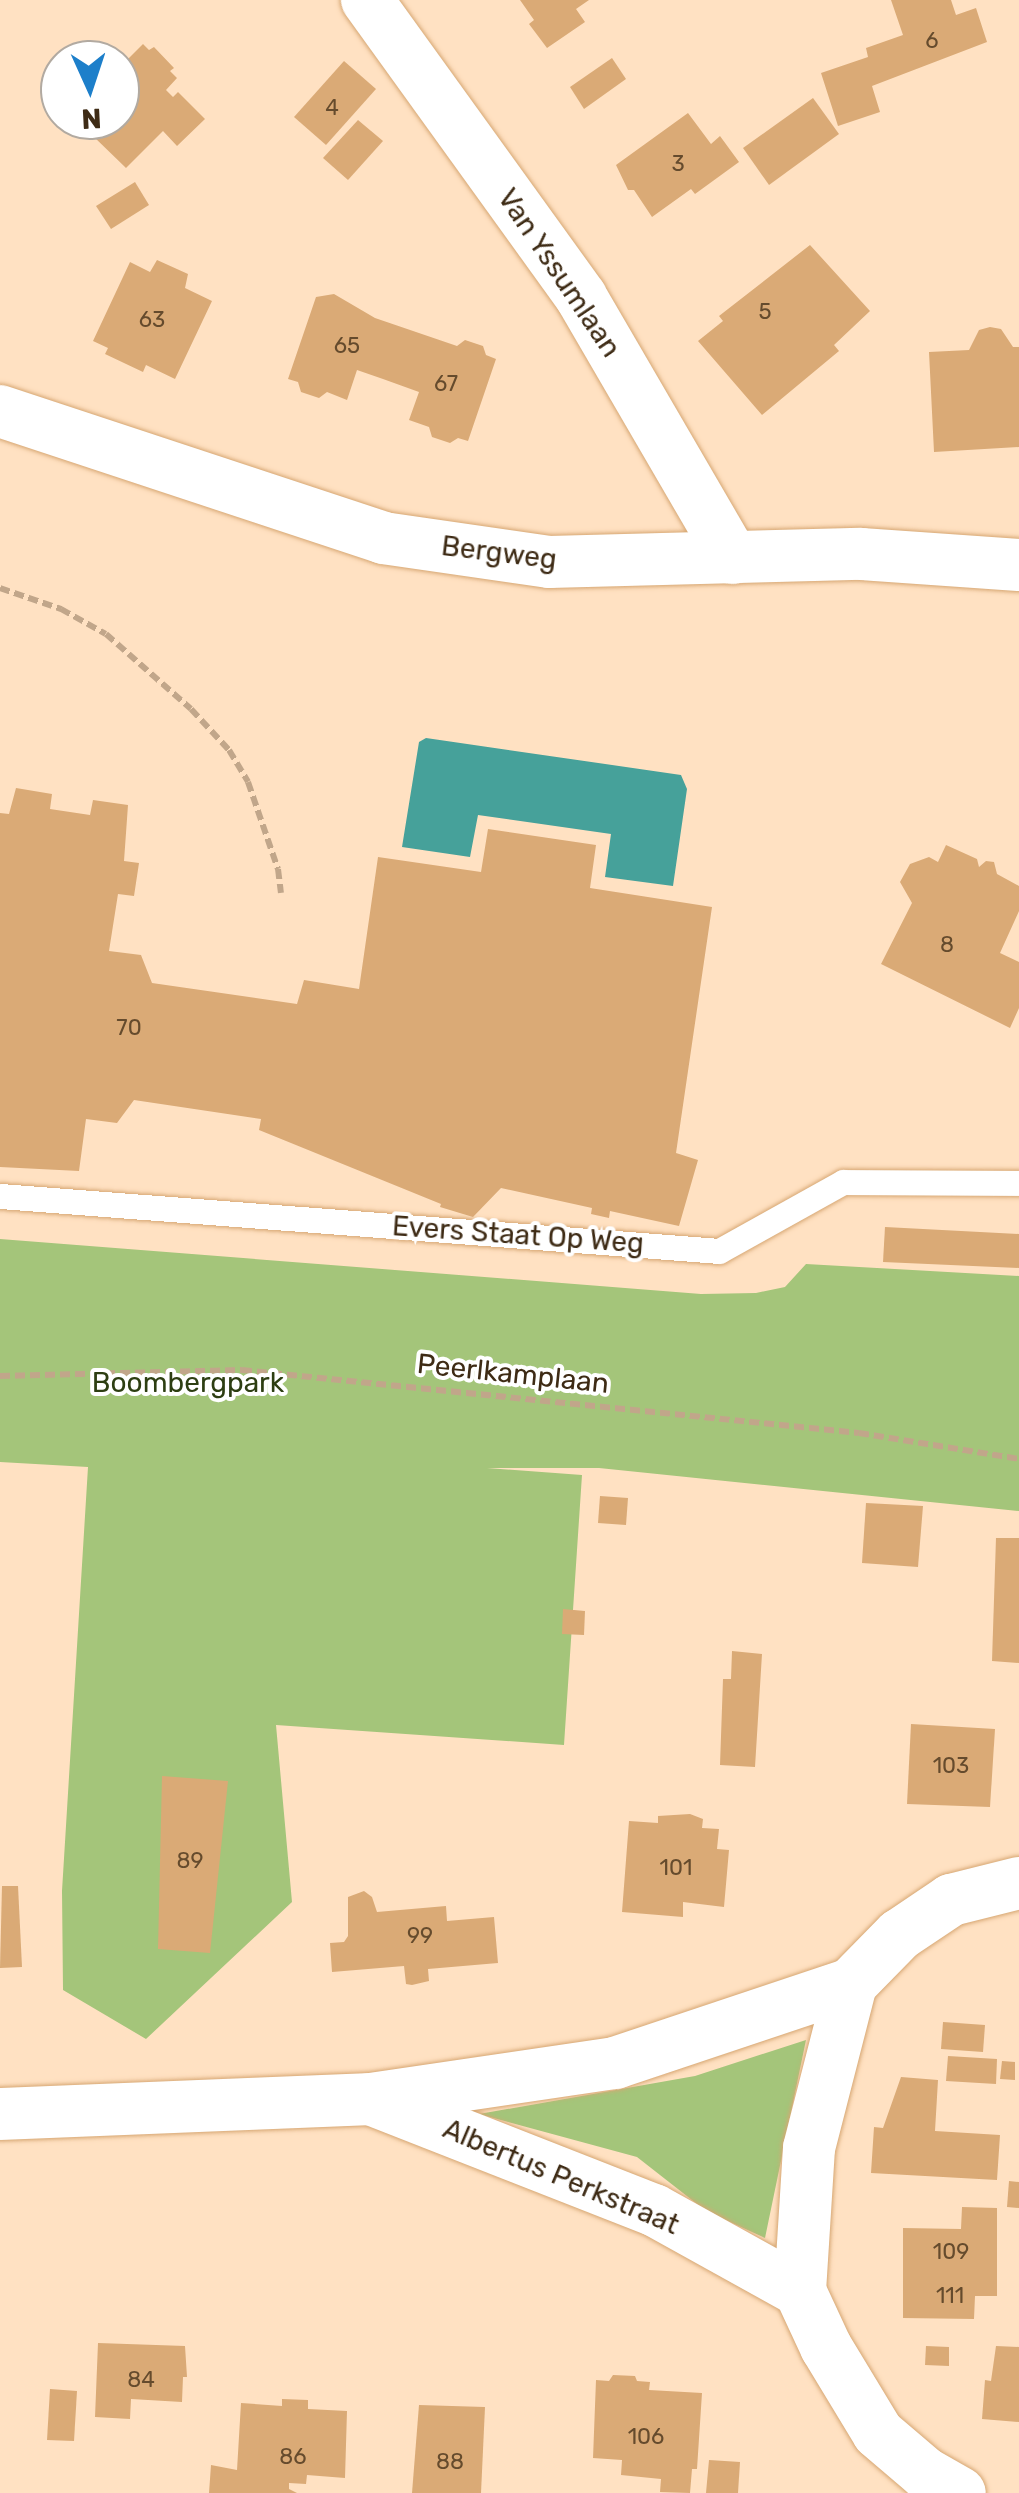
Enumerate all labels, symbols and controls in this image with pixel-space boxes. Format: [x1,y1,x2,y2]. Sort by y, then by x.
house number: 6 [925,28,939,54]
north arrow [40,40,140,140]
house number: 4 [325,95,339,121]
text: N [81,101,102,135]
house number: 3 [671,151,685,177]
street label: Van Yssumlaan [490,182,628,364]
house number: 5 [758,299,772,325]
house number: 63 [139,307,165,333]
house number: 65 [334,333,360,359]
house number: 67 [434,371,458,397]
street label: Bergweg [439,529,559,577]
house number: 8 [940,932,954,958]
house number: 70 [116,1015,142,1041]
street label: Evers Staat Op Weg [391,1209,645,1261]
street label: Peerlkamplaan [416,1347,610,1401]
park label: Boombergpark [92,1366,284,1400]
house number: 103 [933,1753,969,1779]
house number: 89 [176,1848,204,1874]
house number: 101 [660,1855,692,1881]
house number: 99 [407,1923,433,1949]
street label: Albertus Perkstraat [438,2112,684,2242]
house number: 109 [933,2239,969,2265]
house number: 111 [936,2283,964,2309]
house number: 84 [127,2367,155,2393]
house number: 106 [628,2424,664,2450]
house number: 86 [279,2444,307,2470]
house number: 88 [436,2449,464,2475]

